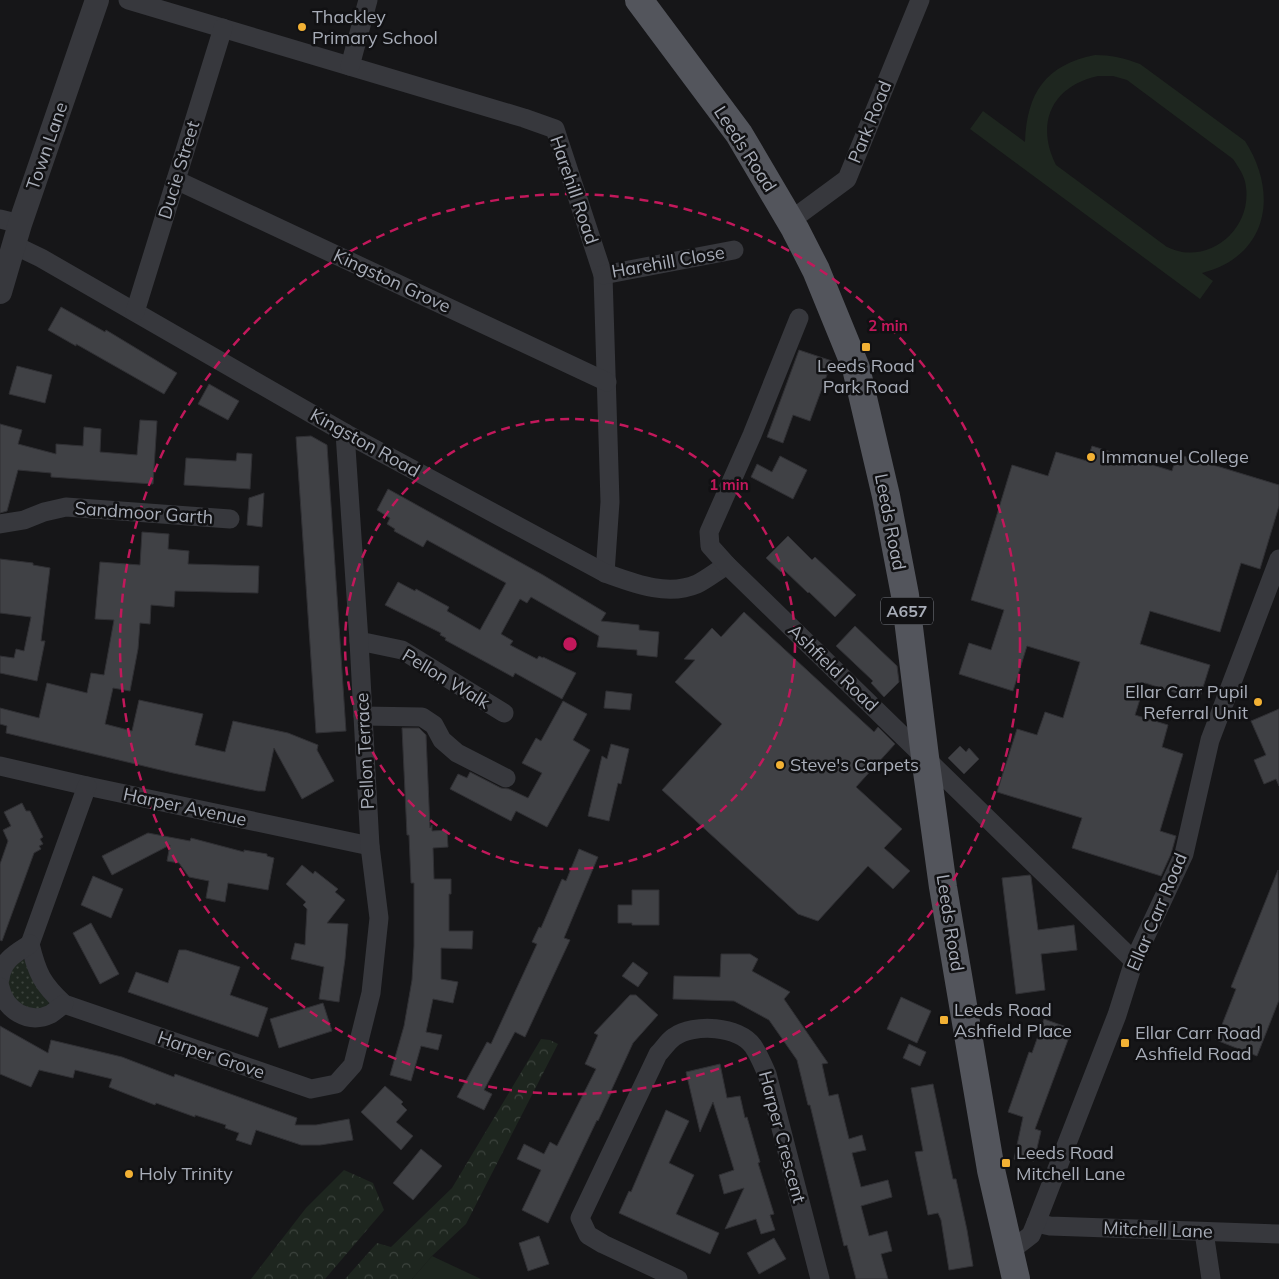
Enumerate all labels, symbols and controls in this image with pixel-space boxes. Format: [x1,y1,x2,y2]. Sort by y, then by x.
place label: Thackley Primary School [312,5,438,49]
marker: Thackley Primary School [296,21,308,33]
street label: Park Road [843,77,896,166]
street label: Town Lane [21,99,72,193]
street label: Leeds Road [709,101,782,196]
street label: Ducie Street [153,118,204,222]
street label: Harehill Road [545,133,604,247]
street label: Harehill Close [610,240,726,283]
street label: Kingston Grove [330,243,454,318]
text: 2 min [868,316,908,335]
marker: Leeds Road Park Road [860,341,872,353]
place label: Leeds Road Park Road [817,354,915,398]
street label: Kingston Road [306,403,424,482]
place label: Immanuel College [1101,445,1249,468]
marker: Immanuel College [1085,451,1097,463]
street label: Leeds Road [870,472,911,572]
text: 1 min [709,475,749,494]
street label: Sandmoor Garth [74,496,214,529]
road number: A657 [881,598,933,624]
street label: Ashfield Road [783,619,883,716]
centre of rings [561,635,579,653]
street label: Pellon Walk [398,643,495,714]
place label: Ellar Carr Pupil Referral Unit [1125,680,1248,724]
street label: Pellon Terrace [350,692,379,810]
marker: Ellar Carr Pupil Referral Unit [1252,696,1264,708]
place label: Steve's Carpets [790,753,919,776]
marker: Steve's Carpets [774,759,786,771]
street label: Harper Avenue [121,782,249,831]
street label: Ellar Carr Road [1121,849,1192,974]
street label: Leeds Road [931,873,970,973]
place label: Leeds Road Ashfield Place [954,998,1072,1042]
marker: Leeds Road Ashfield Place [938,1014,950,1026]
place label: Ellar Carr Road Ashfield Road [1135,1021,1261,1065]
street label: Harper Grove [155,1025,268,1084]
marker: Ellar Carr Road Ashfield Road [1119,1037,1131,1049]
street label: Harper Crescent [754,1068,811,1205]
place label: Leeds Road Mitchell Lane [1016,1141,1125,1185]
marker: Leeds Road Mitchell Lane [1000,1157,1012,1169]
place label: Holy Trinity [139,1162,233,1185]
marker: Holy Trinity [123,1168,135,1180]
street label: Mitchell Lane [1103,1216,1213,1243]

